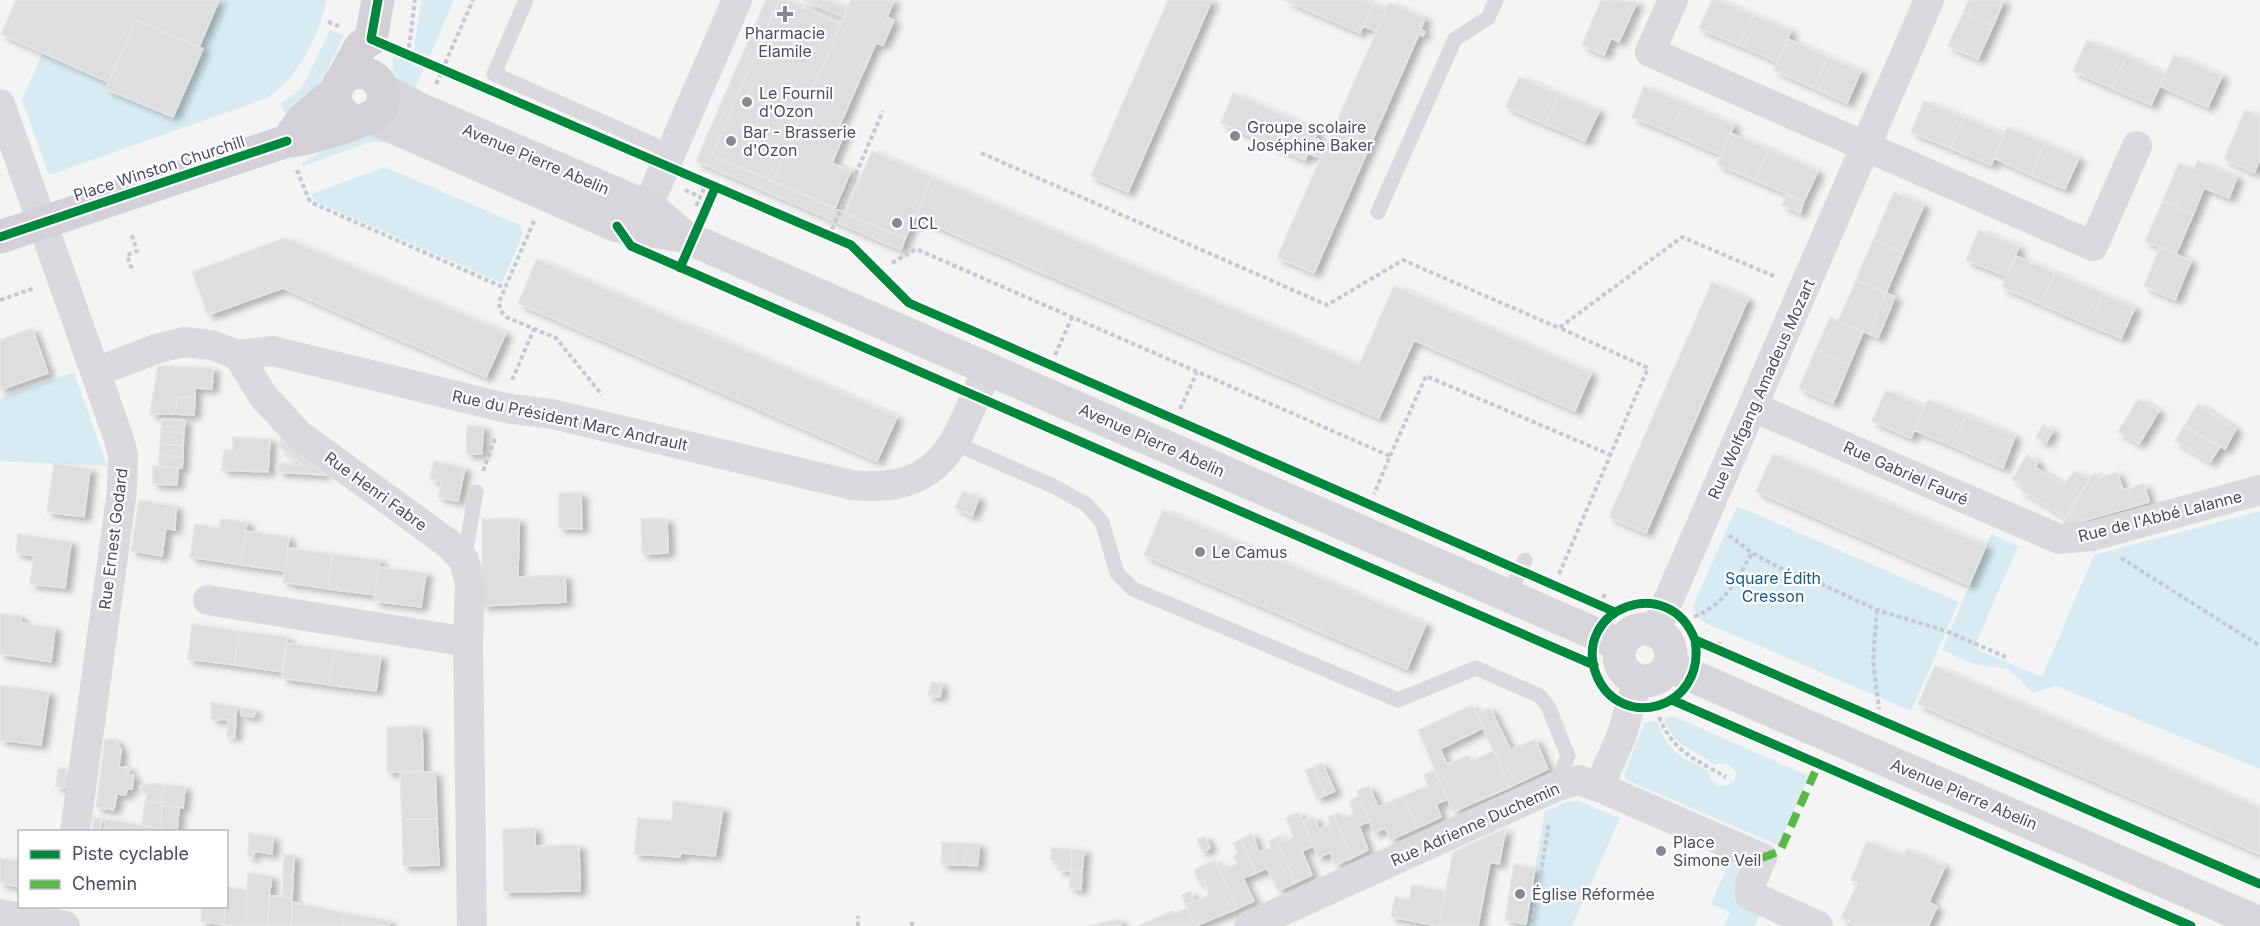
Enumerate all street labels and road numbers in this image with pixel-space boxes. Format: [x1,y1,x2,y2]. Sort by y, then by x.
street label: Avenue Pierre Abelin [460,119,612,199]
street label: Place Winston Churchill [71,131,247,205]
street label: Rue Wolfgang Amadeus Mozart [1703,276,1819,502]
street label: Rue du Président Marc Andrault [450,385,690,455]
street label: Avenue Pierre Abelin [1076,399,1228,481]
street label: Rue Gabriel Fauré [1840,436,1972,510]
street label: Rue Henri Fabre [321,447,431,535]
street label: Rue Ernest Godard [94,467,132,611]
street label: Rue de l'Abbé Lalanne [2076,486,2244,546]
street label: Avenue Pierre Abelin [1888,754,2040,834]
street label: Rue Adrienne Duchemin [1387,778,1563,870]

